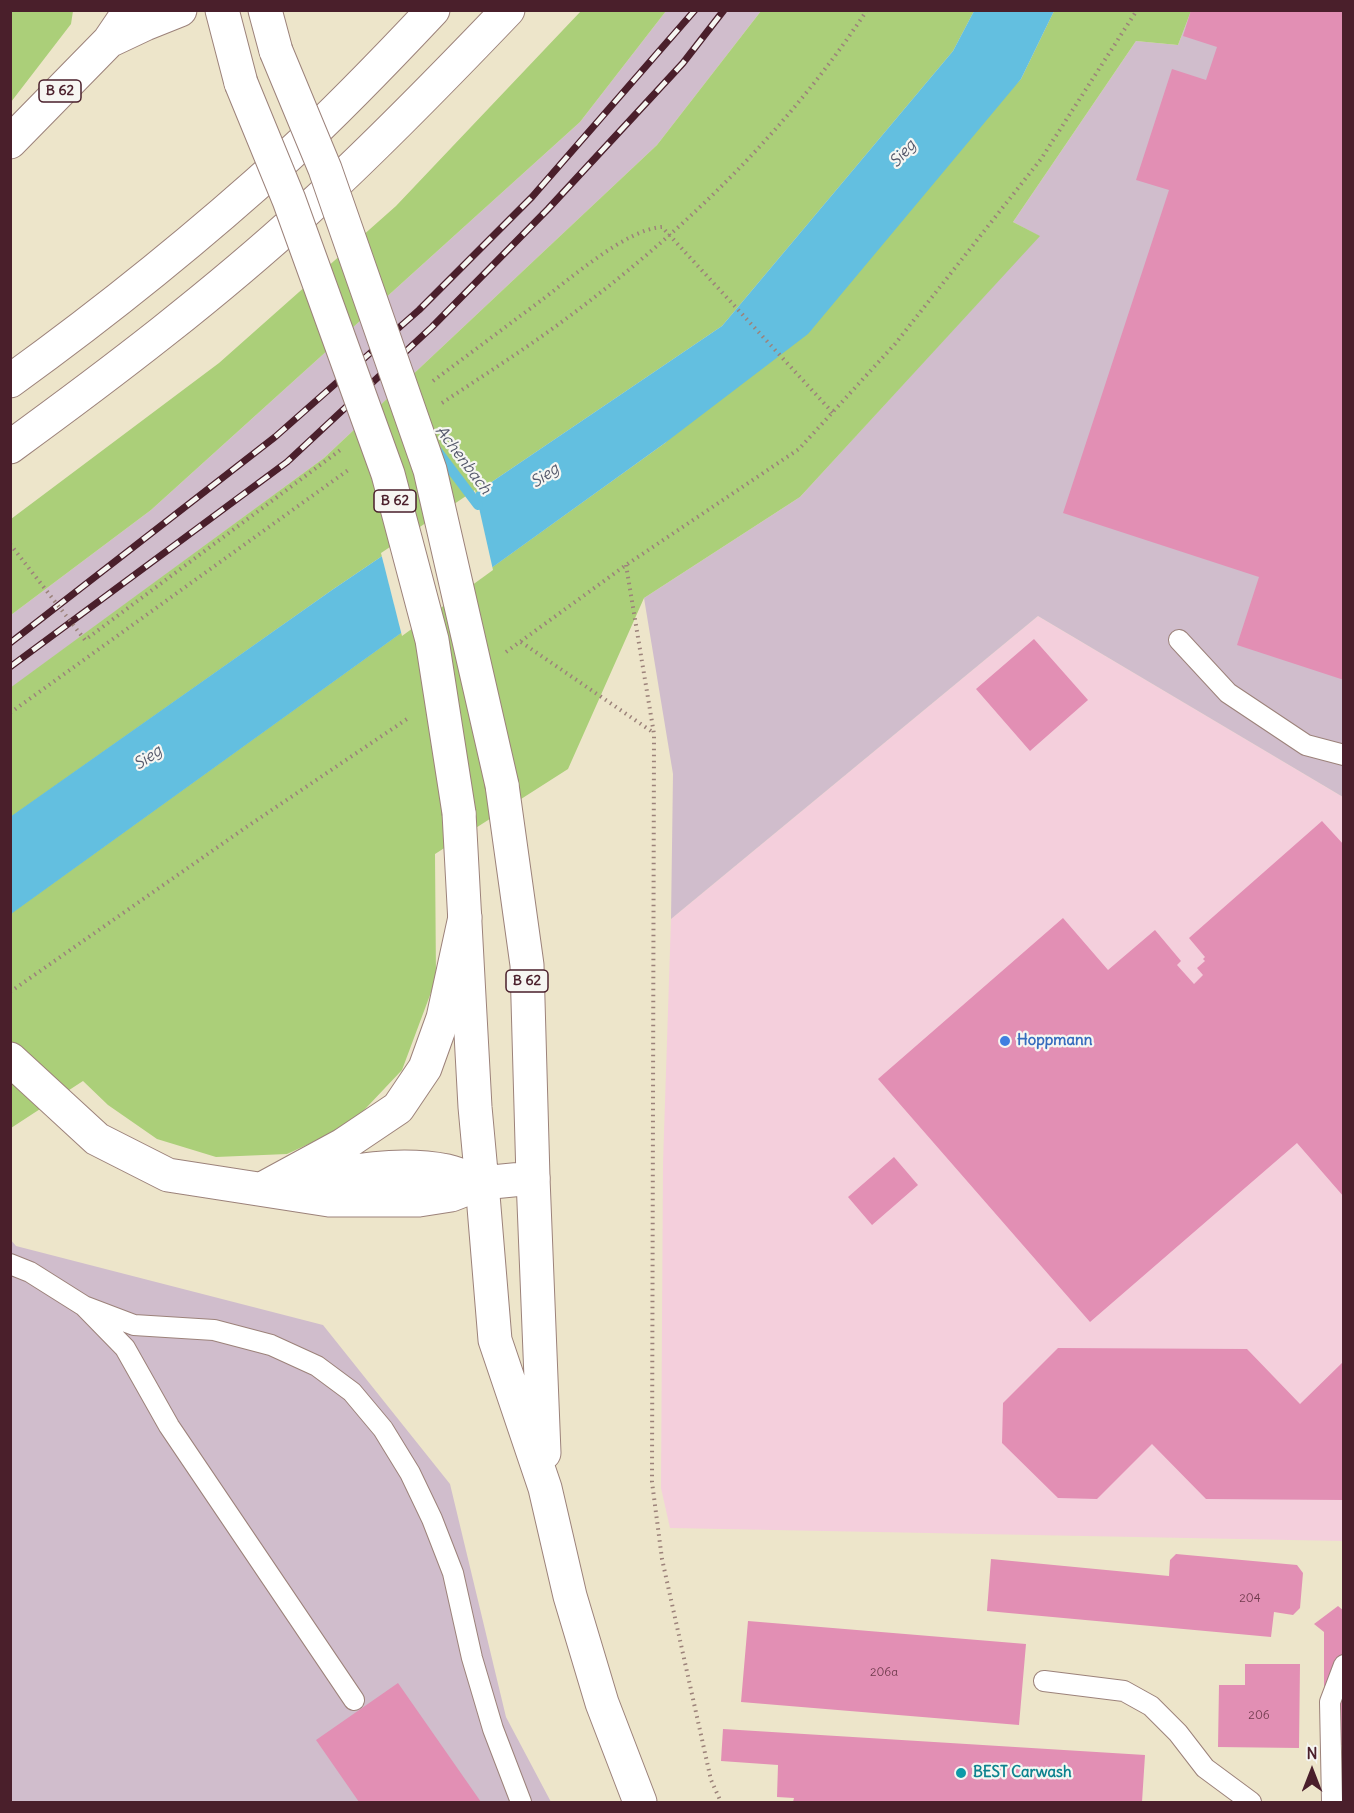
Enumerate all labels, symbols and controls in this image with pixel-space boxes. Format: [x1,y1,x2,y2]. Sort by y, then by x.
road number: B 62 [39,80,81,102]
water label: Sieg [886,136,920,172]
water label: Achenbach [431,422,495,498]
water label: Sieg [527,460,563,492]
road number: B 62 [374,490,416,512]
water label: Sieg [130,742,166,774]
road number: B 62 [506,970,548,992]
place label: Hoppmann [1017,1032,1092,1050]
marker: Hoppmann [998,1034,1012,1048]
house number: 204 [1239,1592,1261,1606]
house number: 206a [870,1666,898,1680]
house number: 206 [1248,1709,1270,1723]
north arrow [1282,1741,1342,1801]
text: N [1306,1743,1318,1763]
place label: BEST Carwash [973,1764,1072,1782]
marker: BEST Carwash [954,1766,968,1780]

